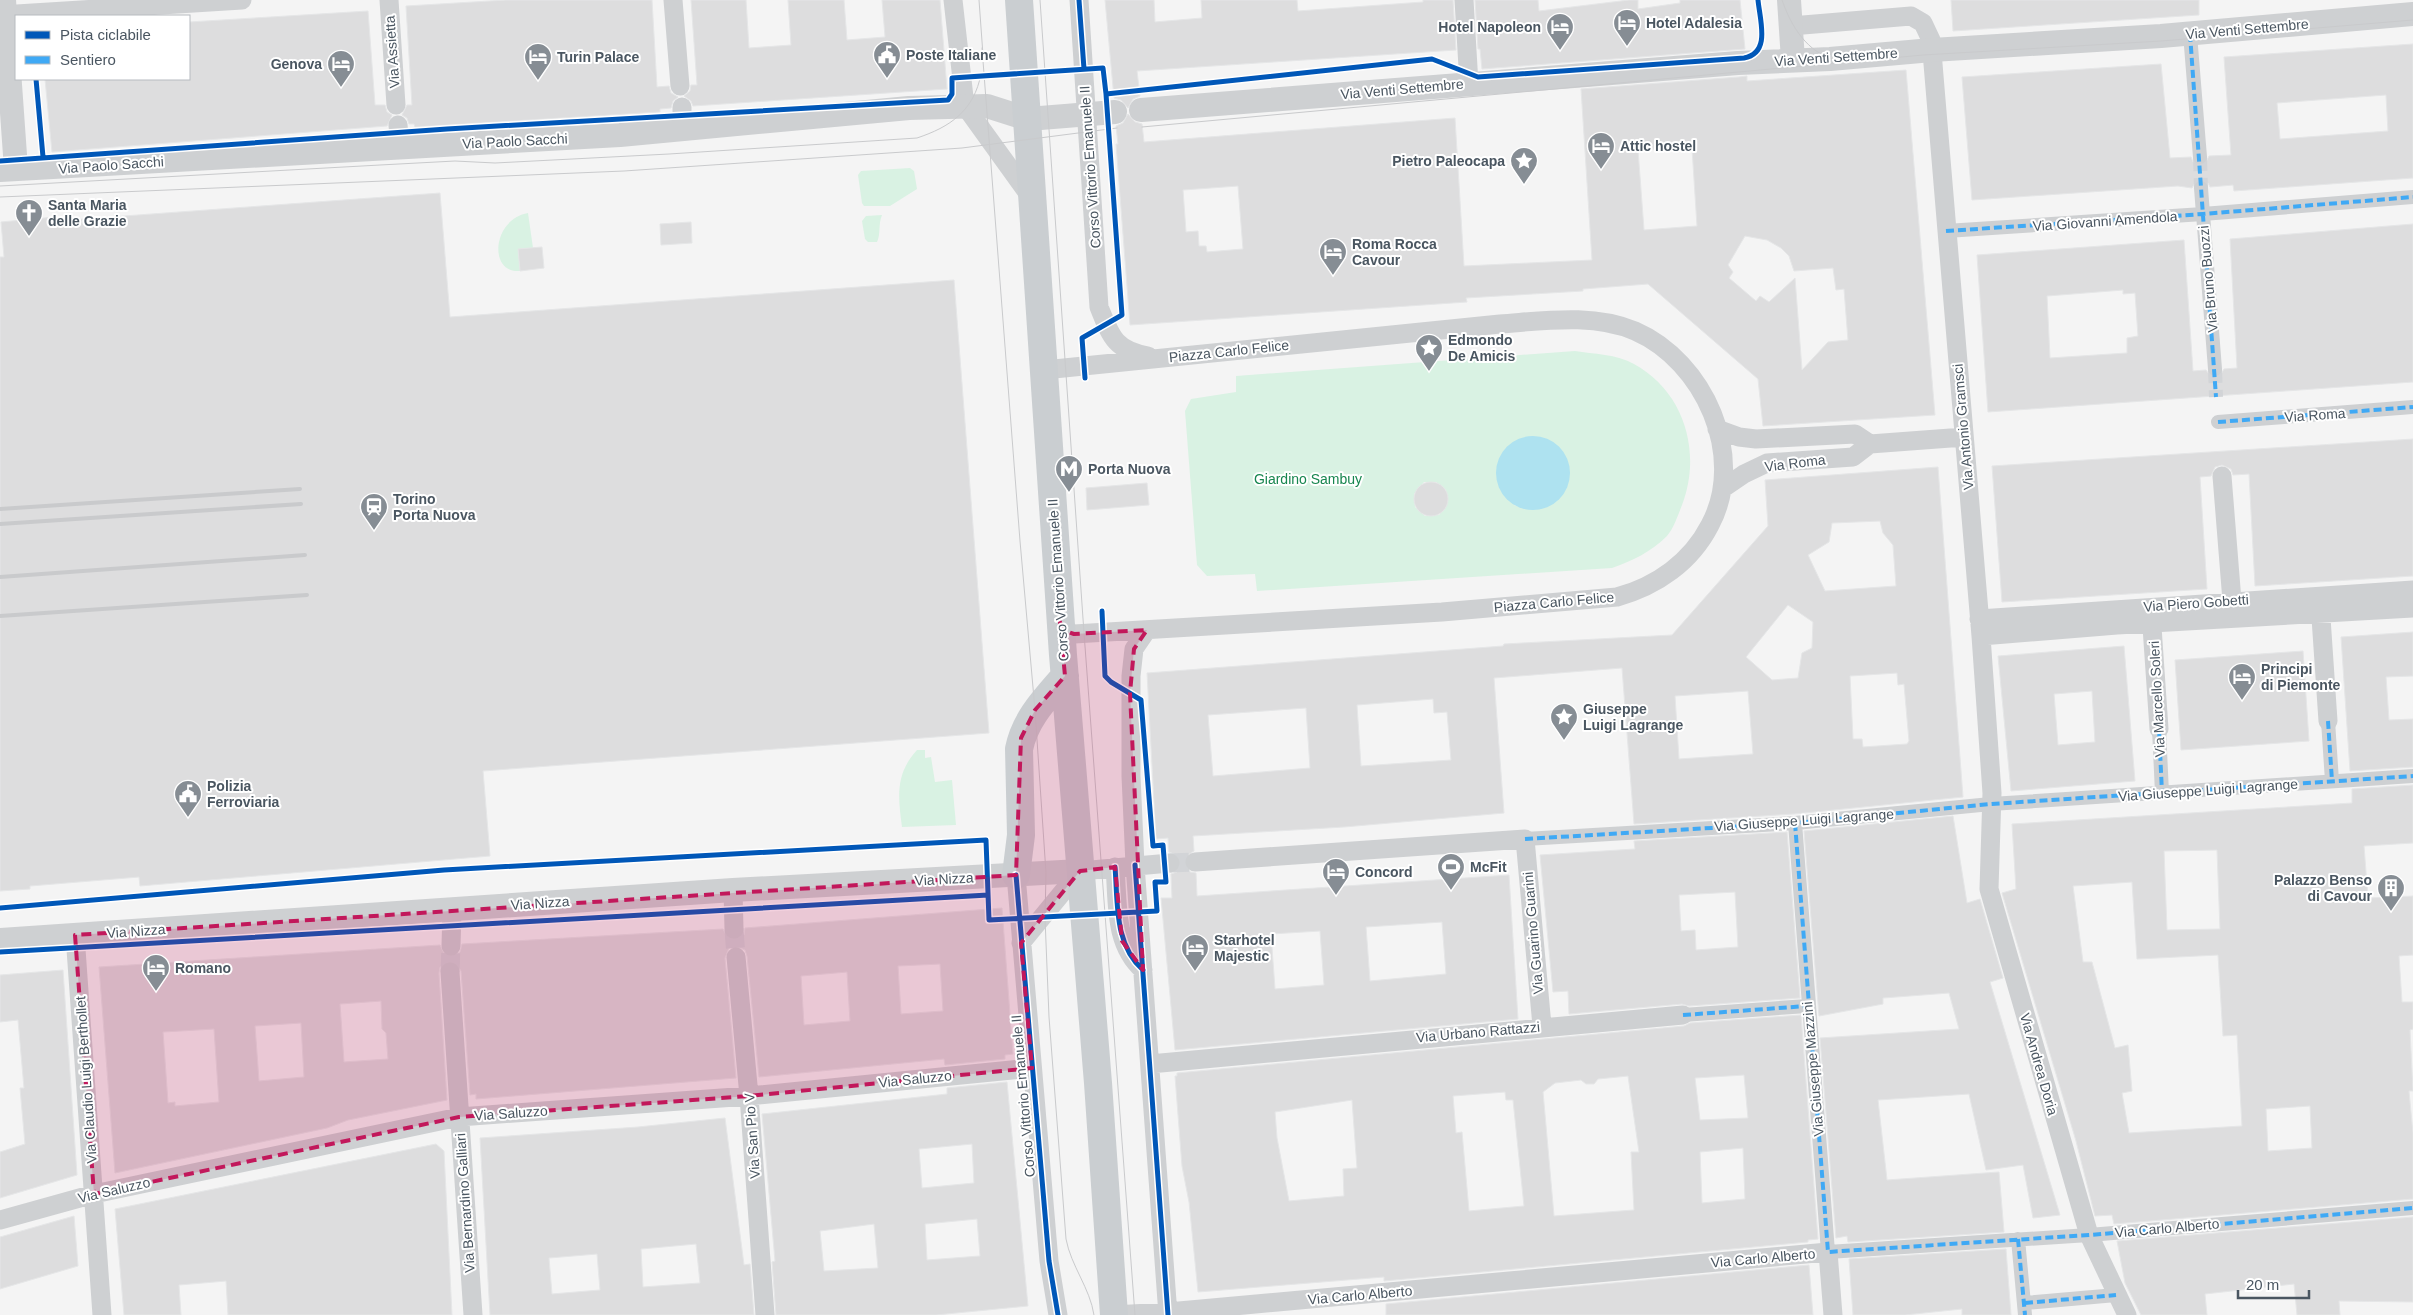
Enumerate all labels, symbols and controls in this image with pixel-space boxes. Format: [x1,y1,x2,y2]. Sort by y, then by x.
hotel icon: Hotel Adalesia [1612,8,1642,47]
hotel icon: Hotel Napoleon [1545,12,1575,51]
legend [15,15,190,80]
street label: Via Assietta [381,15,403,89]
place label: Hotel Adalesia [1646,15,1742,31]
street label: Via Venti Settembre [2185,16,2309,42]
place label: Hotel Napoleon [1438,19,1541,35]
text: Pista ciclabile [60,26,151,43]
public building icon: Poste Italiane [872,40,902,79]
hotel icon: Turin Palace [523,42,553,81]
street label: Via Venti Settembre [1774,45,1898,69]
place label: Poste Italiane [906,47,996,63]
hotel icon: Genova [326,49,356,88]
place label: Turin Palace [557,49,639,65]
text: Sentiero [60,51,116,68]
place label: Genova [271,56,322,72]
street label: Via Venti Settembre [1340,76,1464,102]
street label: Corso Vittorio Emanuele II [1076,85,1104,249]
street label: Via Paolo Sacchi [462,130,568,152]
hotel icon: Attic hostel [1586,131,1616,170]
place label: Attic hostel [1620,138,1696,154]
place icon: Pietro Paleocapa [1509,146,1539,185]
street label: Via Paolo Sacchi [58,153,164,177]
place label: Pietro Paleocapa [1392,153,1505,169]
place label: Santa Maria delle Grazie [48,197,127,229]
church icon: Santa Maria delle Grazie [14,198,44,237]
street label: Via Giovanni Amendola [2032,208,2178,234]
street label: Via Bruno Buozzi [2195,225,2221,333]
place label: Roma Rocca Cavour [1352,236,1437,268]
hotel icon: Roma Rocca Cavour [1318,237,1348,276]
place label: Edmondo De Amicis [1448,332,1515,364]
place icon: Edmondo De Amicis [1414,333,1444,372]
street label: Piazza Carlo Felice [1168,337,1290,365]
street label: Via Antonio Gramsci [1950,363,1976,491]
street label: Via Roma [2284,405,2346,425]
street label: Via Roma [1764,451,1827,475]
metro station icon: Porta Nuova [1054,454,1084,493]
place label: Porta Nuova [1088,461,1171,477]
park label: Giardino Sambuy [1254,471,1362,487]
place label: Torino Porta Nuova [393,491,476,523]
station icon: Torino Porta Nuova [359,492,389,531]
street label: Corso Vittorio Emanuele II [1044,498,1072,662]
street label: Piazza Carlo Felice [1493,589,1615,615]
street label: Via Piero Gobetti [2143,591,2249,615]
street label: Via Marcello Soleri [2146,640,2168,758]
place label: Principi di Piemonte [2261,661,2341,693]
hotel icon: Principi di Piemonte [2227,662,2257,701]
place label: Giuseppe Luigi Lagrange [1583,701,1684,733]
place icon: Giuseppe Luigi Lagrange [1549,702,1579,741]
street label: Via Giuseppe Luigi Lagrange [2117,776,2299,804]
place label: Polizia Ferroviaria [207,778,280,810]
public building icon: Polizia Ferroviaria [173,779,203,818]
street label: Via Giuseppe Luigi Lagrange [1713,806,1895,834]
sports icon: McFit [1436,852,1466,891]
hotel icon: Concord [1321,857,1351,896]
place label: McFit [1470,859,1507,875]
place label: Concord [1355,864,1413,880]
street label: Via Nizza [914,869,974,889]
street label: Via Guarino Guarini [1520,871,1546,995]
place label: Palazzo Benso di Cavour [2274,872,2373,904]
building icon: Palazzo Benso di Cavour [2376,873,2406,912]
street label: Via Nizza [510,893,570,913]
street label: Via Nizza [106,921,166,941]
place label: Starhotel Majestic [1214,932,1275,964]
hotel icon: Starhotel Majestic [1180,933,1210,972]
hotel icon: Romano [141,953,171,992]
place label: Romano [175,960,231,976]
street label: Via Claudio Luigi Berthollet [72,996,100,1164]
street label: Via Giuseppe Mazzini [1799,1001,1827,1137]
street label: Via Andrea Doria [2017,1011,2061,1117]
street label: Corso Vittorio Emanuele II [1008,1014,1038,1178]
street label: Via Urbano Rattazzi [1415,1019,1541,1045]
street label: Via Saluzzo [878,1067,953,1091]
street label: Via San Pio V [741,1092,763,1180]
street label: Via Saluzzo [474,1102,549,1124]
street label: Via Bernardino Galliari [452,1133,478,1273]
street label: Via Saluzzo [76,1174,152,1206]
street label: Via Carlo Alberto [2114,1215,2220,1241]
street label: Via Carlo Alberto [1710,1245,1816,1271]
scale bar [2238,1268,2309,1300]
text: 20 m [2246,1276,2279,1293]
street label: Via Carlo Alberto [1307,1282,1413,1308]

